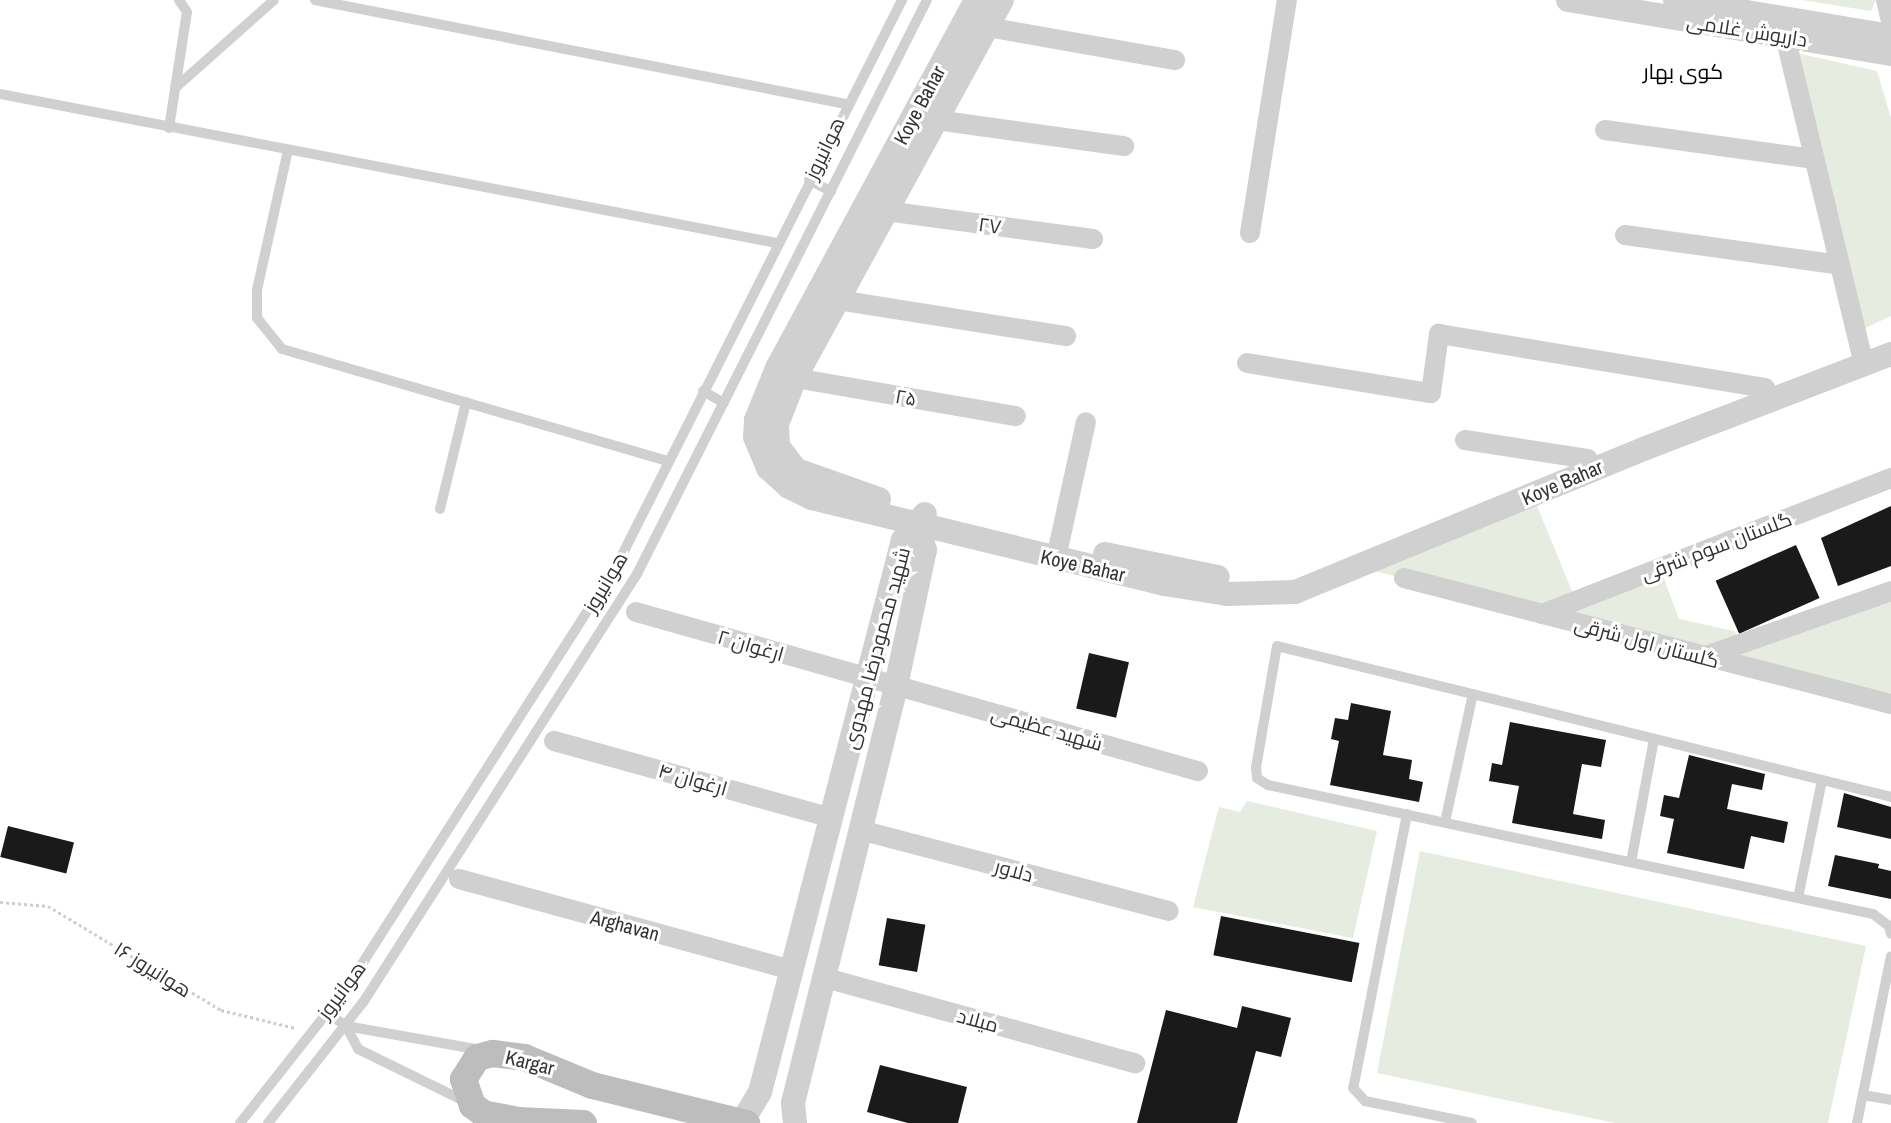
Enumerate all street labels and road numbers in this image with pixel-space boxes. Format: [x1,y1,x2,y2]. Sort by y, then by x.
street label: داریوش غلامی [1685,9,1809,51]
street label: Koye Bahar [888,62,950,148]
street label: هوانیروز [799,113,849,183]
street label: ۲۷ [977,212,1003,238]
street label: ۲۵ [893,383,919,411]
street label: Koye Bahar [1518,454,1606,510]
street label: گلستان سوم شرقی [1637,506,1795,586]
street label: شهید محمودرضا مهدوی [837,544,915,752]
street label: Koye Bahar [1039,544,1127,586]
street label: هوانیروز [578,547,632,617]
street label: گلستان اول شرقی [1572,611,1722,673]
street label: ارغوان ۲ [715,624,787,666]
street label: شهید عظیمی [989,701,1105,755]
street label: ارغوان ۴ [656,758,730,800]
street label: دلاور [992,853,1036,887]
street label: Arghavan [588,904,662,946]
street label: هوانیروز ۱۶ [110,936,196,1002]
street label: هوانیروز [311,956,371,1024]
street label: میلاد [955,1003,1001,1037]
street label: Kargar [503,1044,557,1080]

